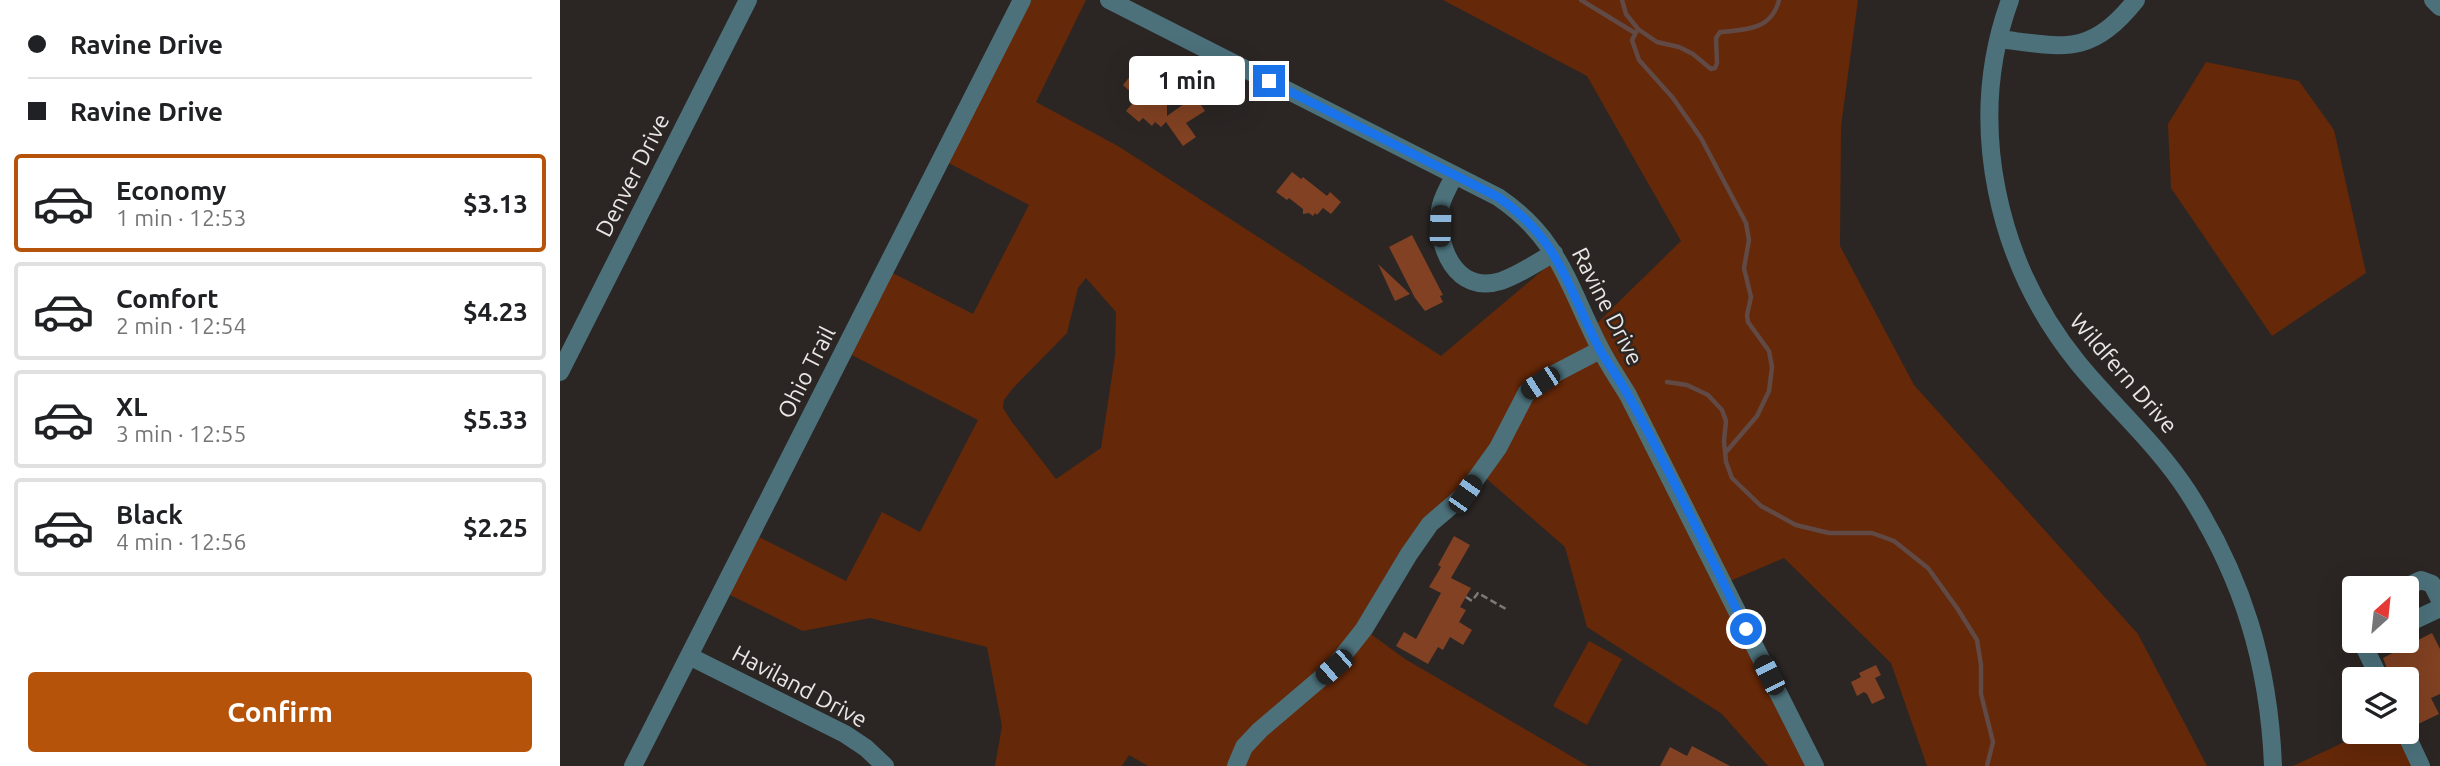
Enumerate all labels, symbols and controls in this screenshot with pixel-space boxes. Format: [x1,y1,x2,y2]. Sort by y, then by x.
text: Ravine Drive [70,30,223,59]
callout: 1 min [1129,56,1244,106]
route end [1253,65,1285,97]
text: 1 min [1158,68,1216,93]
text: Ravine Drive [70,97,223,126]
street label: Denver Drive [590,110,674,240]
icon: car [32,172,95,235]
text: Economy [116,176,226,205]
text: $3.13 [463,189,528,218]
text: 1 min · 12:53 [116,205,247,230]
car [1429,205,1452,247]
street label: Ravine Drive [1568,243,1648,369]
icon: car [32,280,95,343]
text: Comfort [116,284,219,313]
text: $4.23 [463,297,528,326]
street label: Wildfern Drive [2065,308,2183,438]
text: 2 min · 12:54 [116,313,247,338]
street label: Ohio Trail [772,322,840,422]
car [1517,363,1564,403]
icon: car [32,388,95,451]
text: XL [116,392,147,421]
text: $5.33 [463,405,528,434]
text: 3 min · 12:55 [116,421,247,446]
car [1445,471,1486,517]
icon: car [32,496,95,559]
text: Black [116,500,183,529]
text: $2.25 [463,513,528,542]
text: 4 min · 12:56 [116,529,247,554]
north arrow [2342,576,2418,653]
map controls [2342,576,2419,744]
route start [1730,613,1762,645]
street label: Haviland Drive [728,640,872,732]
car [1312,645,1357,689]
car [1751,652,1788,698]
button: layers [2342,667,2419,744]
button: Confirm [28,672,532,752]

